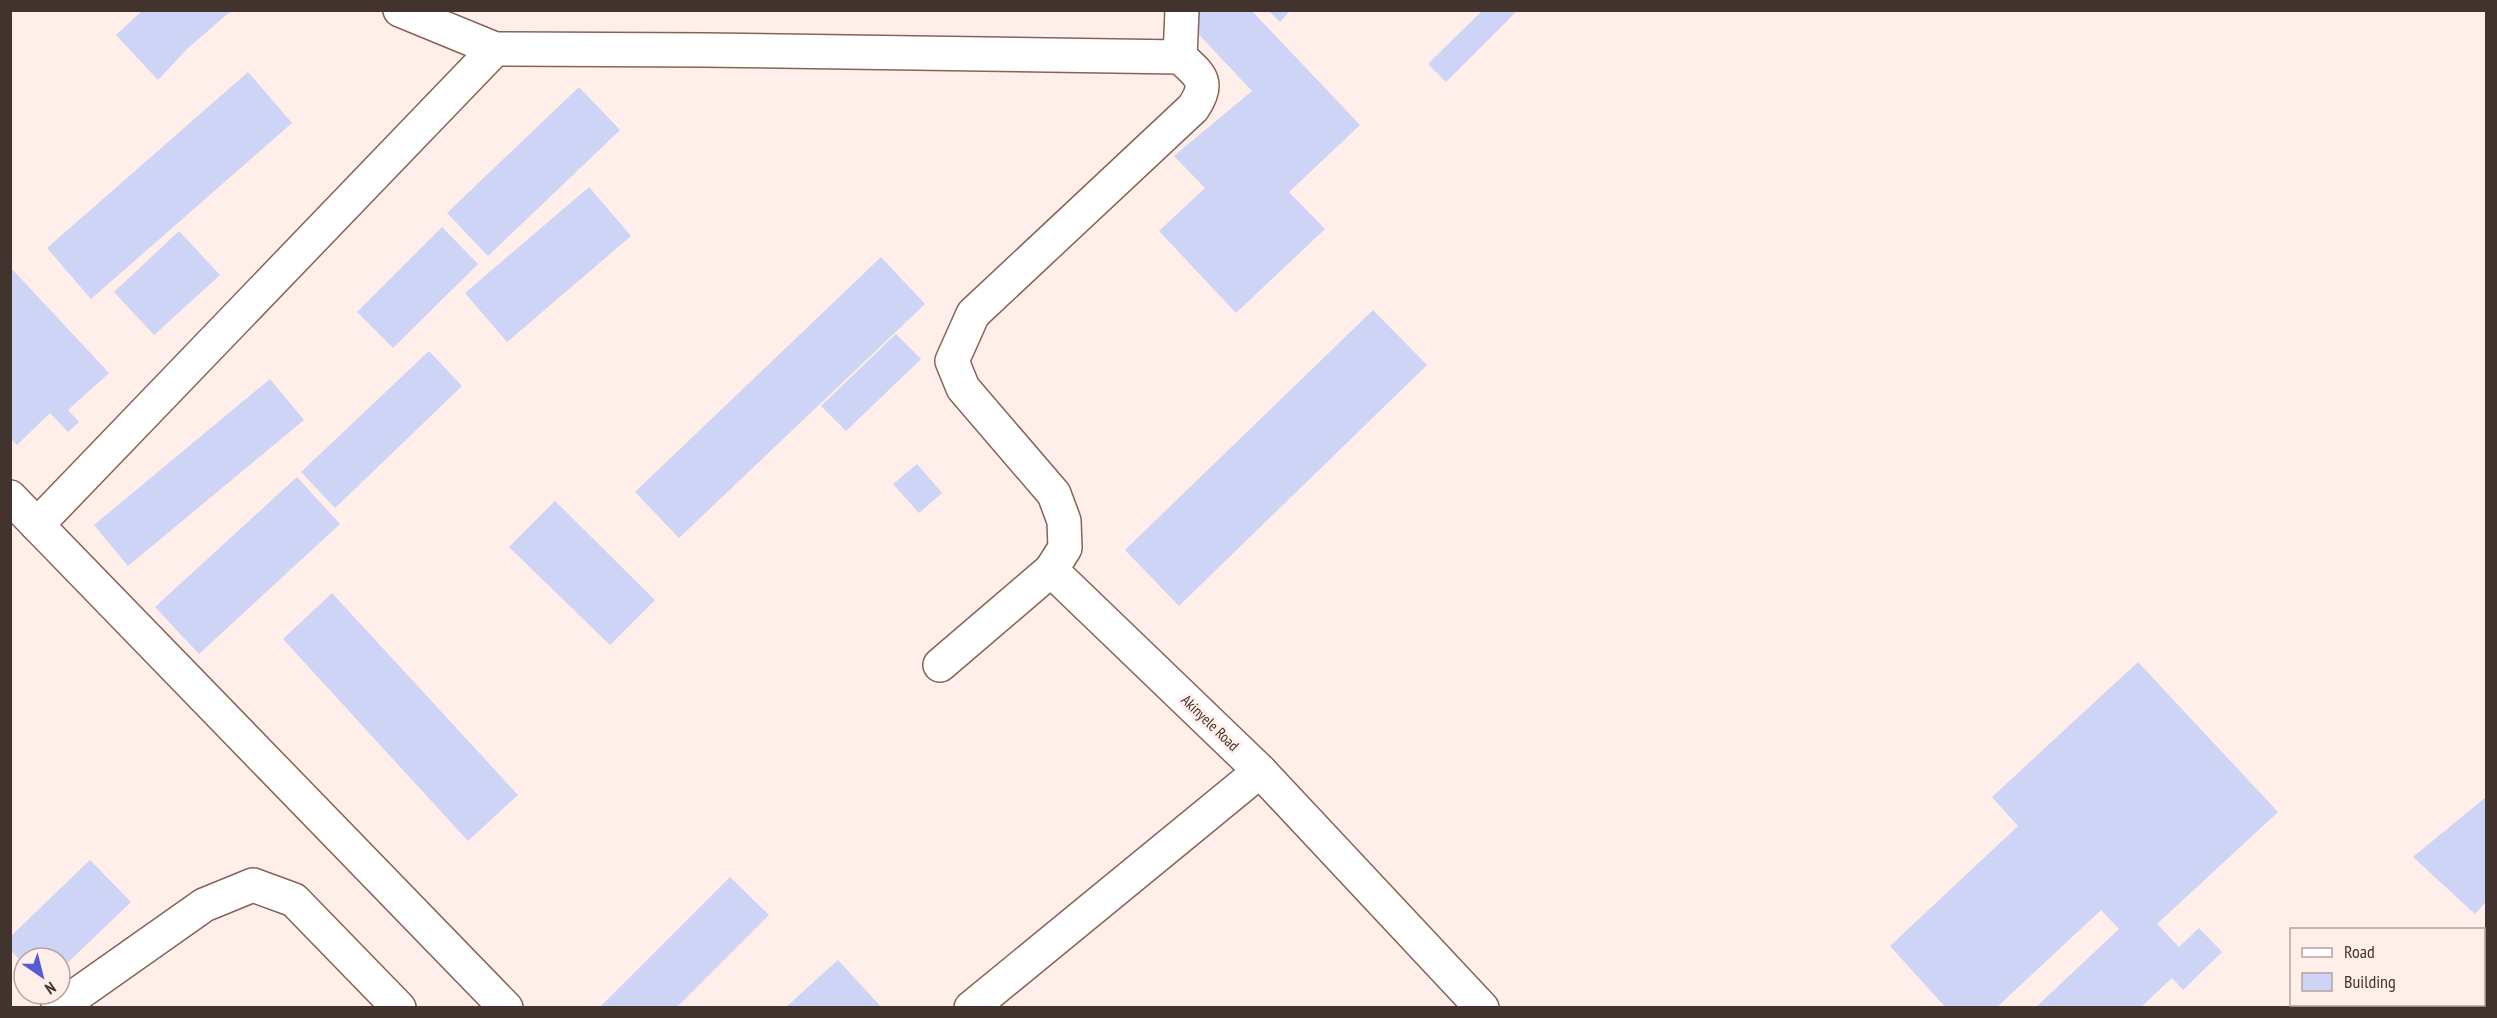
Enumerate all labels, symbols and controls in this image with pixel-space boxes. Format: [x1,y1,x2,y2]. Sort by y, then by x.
street label: Akinyele Road [1177,690,1243,755]
legend [2290,928,2485,1006]
text: Road [2344,940,2375,963]
north arrow [12,946,72,1006]
text: Building [2344,970,2396,993]
text: N [41,978,60,999]

